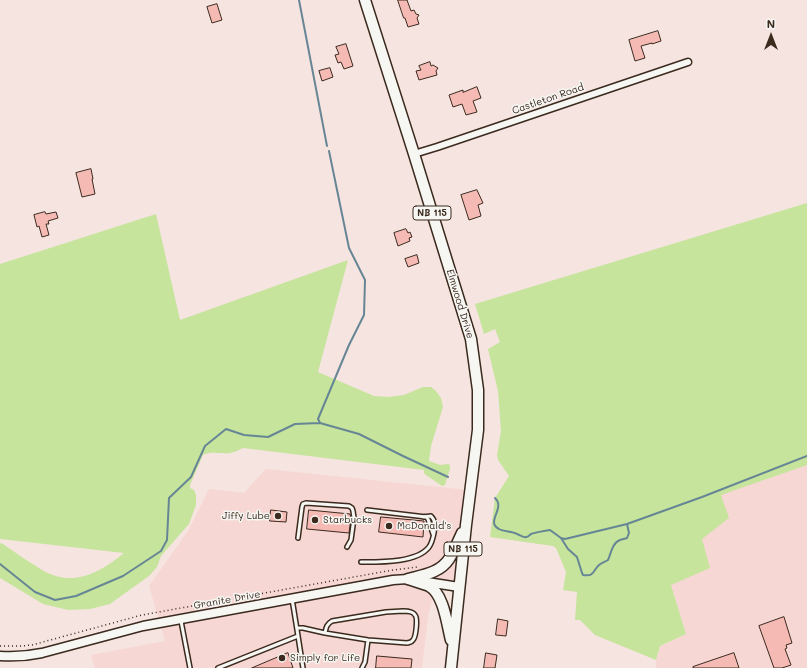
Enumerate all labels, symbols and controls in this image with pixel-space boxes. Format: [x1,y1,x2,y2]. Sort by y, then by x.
north arrow [751,16,791,56]
text: N [767,16,775,31]
street label: Castleton Road [510,81,586,117]
road number: NB 115 [413,206,451,220]
street label: Elmwood Drive [444,268,476,340]
place label: Jiffy Lube [222,510,270,522]
marker: Jiffy Lube [273,511,283,521]
place label: Starbucks [323,514,372,526]
marker: Starbucks [310,515,320,525]
place label: McDonald's [397,520,451,532]
marker: McDonald's [384,521,394,531]
road number: NB 115 [444,542,482,556]
street label: Granite Drive [193,588,261,612]
place label: Simply for Life [290,652,360,664]
marker: Simply for Life [277,653,287,663]

